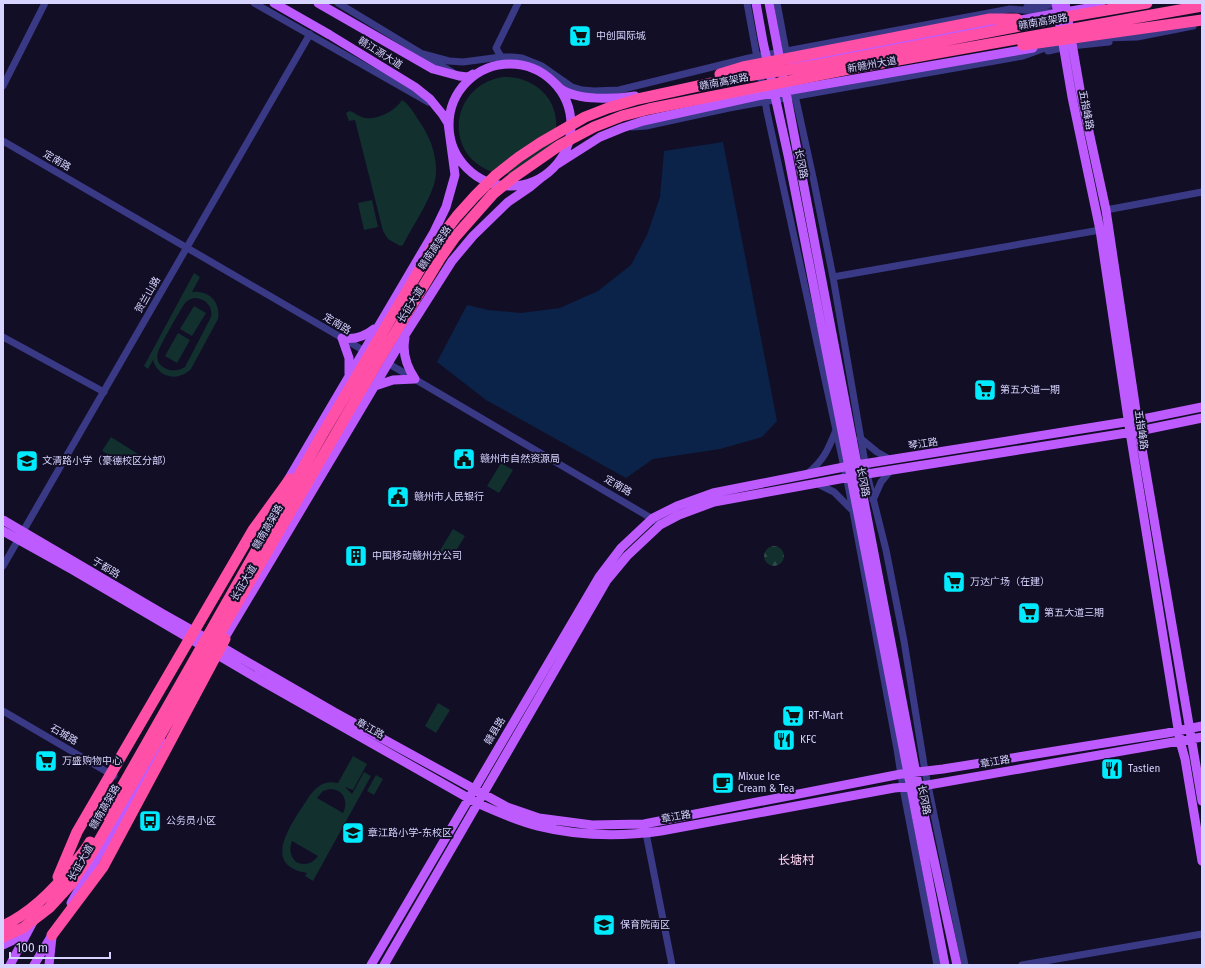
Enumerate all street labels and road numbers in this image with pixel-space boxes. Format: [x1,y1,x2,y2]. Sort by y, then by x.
street label: 赣南高架路 [1017,12,1069,32]
street label: 赣江源大道 [356,35,404,71]
street label: 新赣州大道 [846,55,898,75]
street label: 赣南高架路 [698,71,750,93]
street label: 五指峰路 [1076,89,1096,131]
street label: 定南路 [41,148,73,174]
street label: 长冈路 [792,148,810,180]
street label: 赣南高架路 [416,224,454,272]
street label: 贺兰山路 [133,275,163,315]
street label: 长征大道 [395,285,427,325]
street label: 定南路 [321,311,353,337]
street label: 五指峰路 [1132,409,1150,451]
street label: 琴江路 [907,436,939,452]
street label: 长冈路 [854,466,872,498]
street label: 定南路 [602,473,634,499]
street label: 赣南高架路 [250,502,286,552]
street label: 于都路 [90,555,122,581]
street label: 长征大道 [229,563,259,603]
street label: 赣县路 [482,715,508,747]
street label: 章江路 [354,716,386,742]
street label: 石城路 [48,722,80,748]
street label: 章江路 [979,753,1011,771]
street label: 赣南高架路 [87,782,123,832]
street label: 长冈路 [915,784,933,816]
street label: 章江路 [660,808,692,826]
street label: 长征大道 [66,843,96,883]

